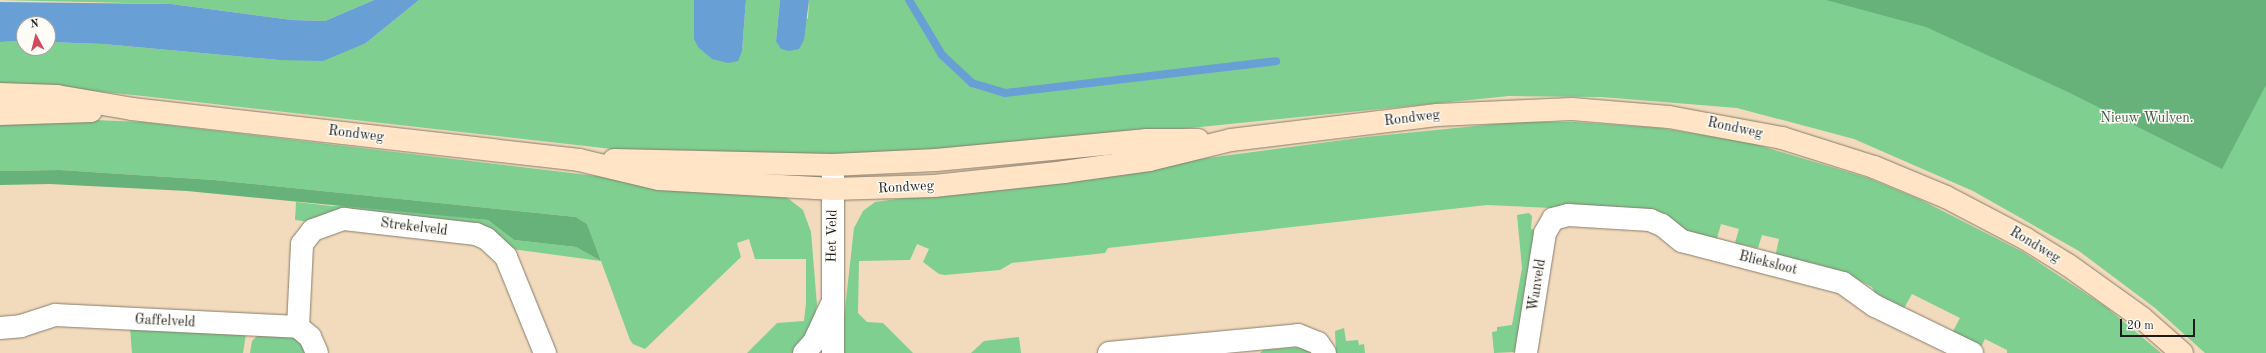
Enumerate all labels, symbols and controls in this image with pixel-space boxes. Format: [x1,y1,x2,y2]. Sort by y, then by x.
north arrow [16,16,56,56]
text: N [30,19,39,31]
street label: Rondweg [1383,106,1441,130]
park label: Nieuw Wulven. [2100,110,2194,126]
street label: Rondweg [1706,114,1764,142]
street label: Rondweg [327,122,385,146]
street label: Rondweg [878,177,934,197]
street label: Het Veld [823,209,841,263]
street label: Strekelveld [379,215,449,239]
street label: Rondweg [2007,223,2063,267]
street label: Blieksloot [1737,248,1799,278]
street label: Wanveld [1525,258,1549,312]
street label: Gaffelveld [134,311,196,331]
scale bar [2122,311,2197,337]
text: 20 m [2127,320,2154,332]

